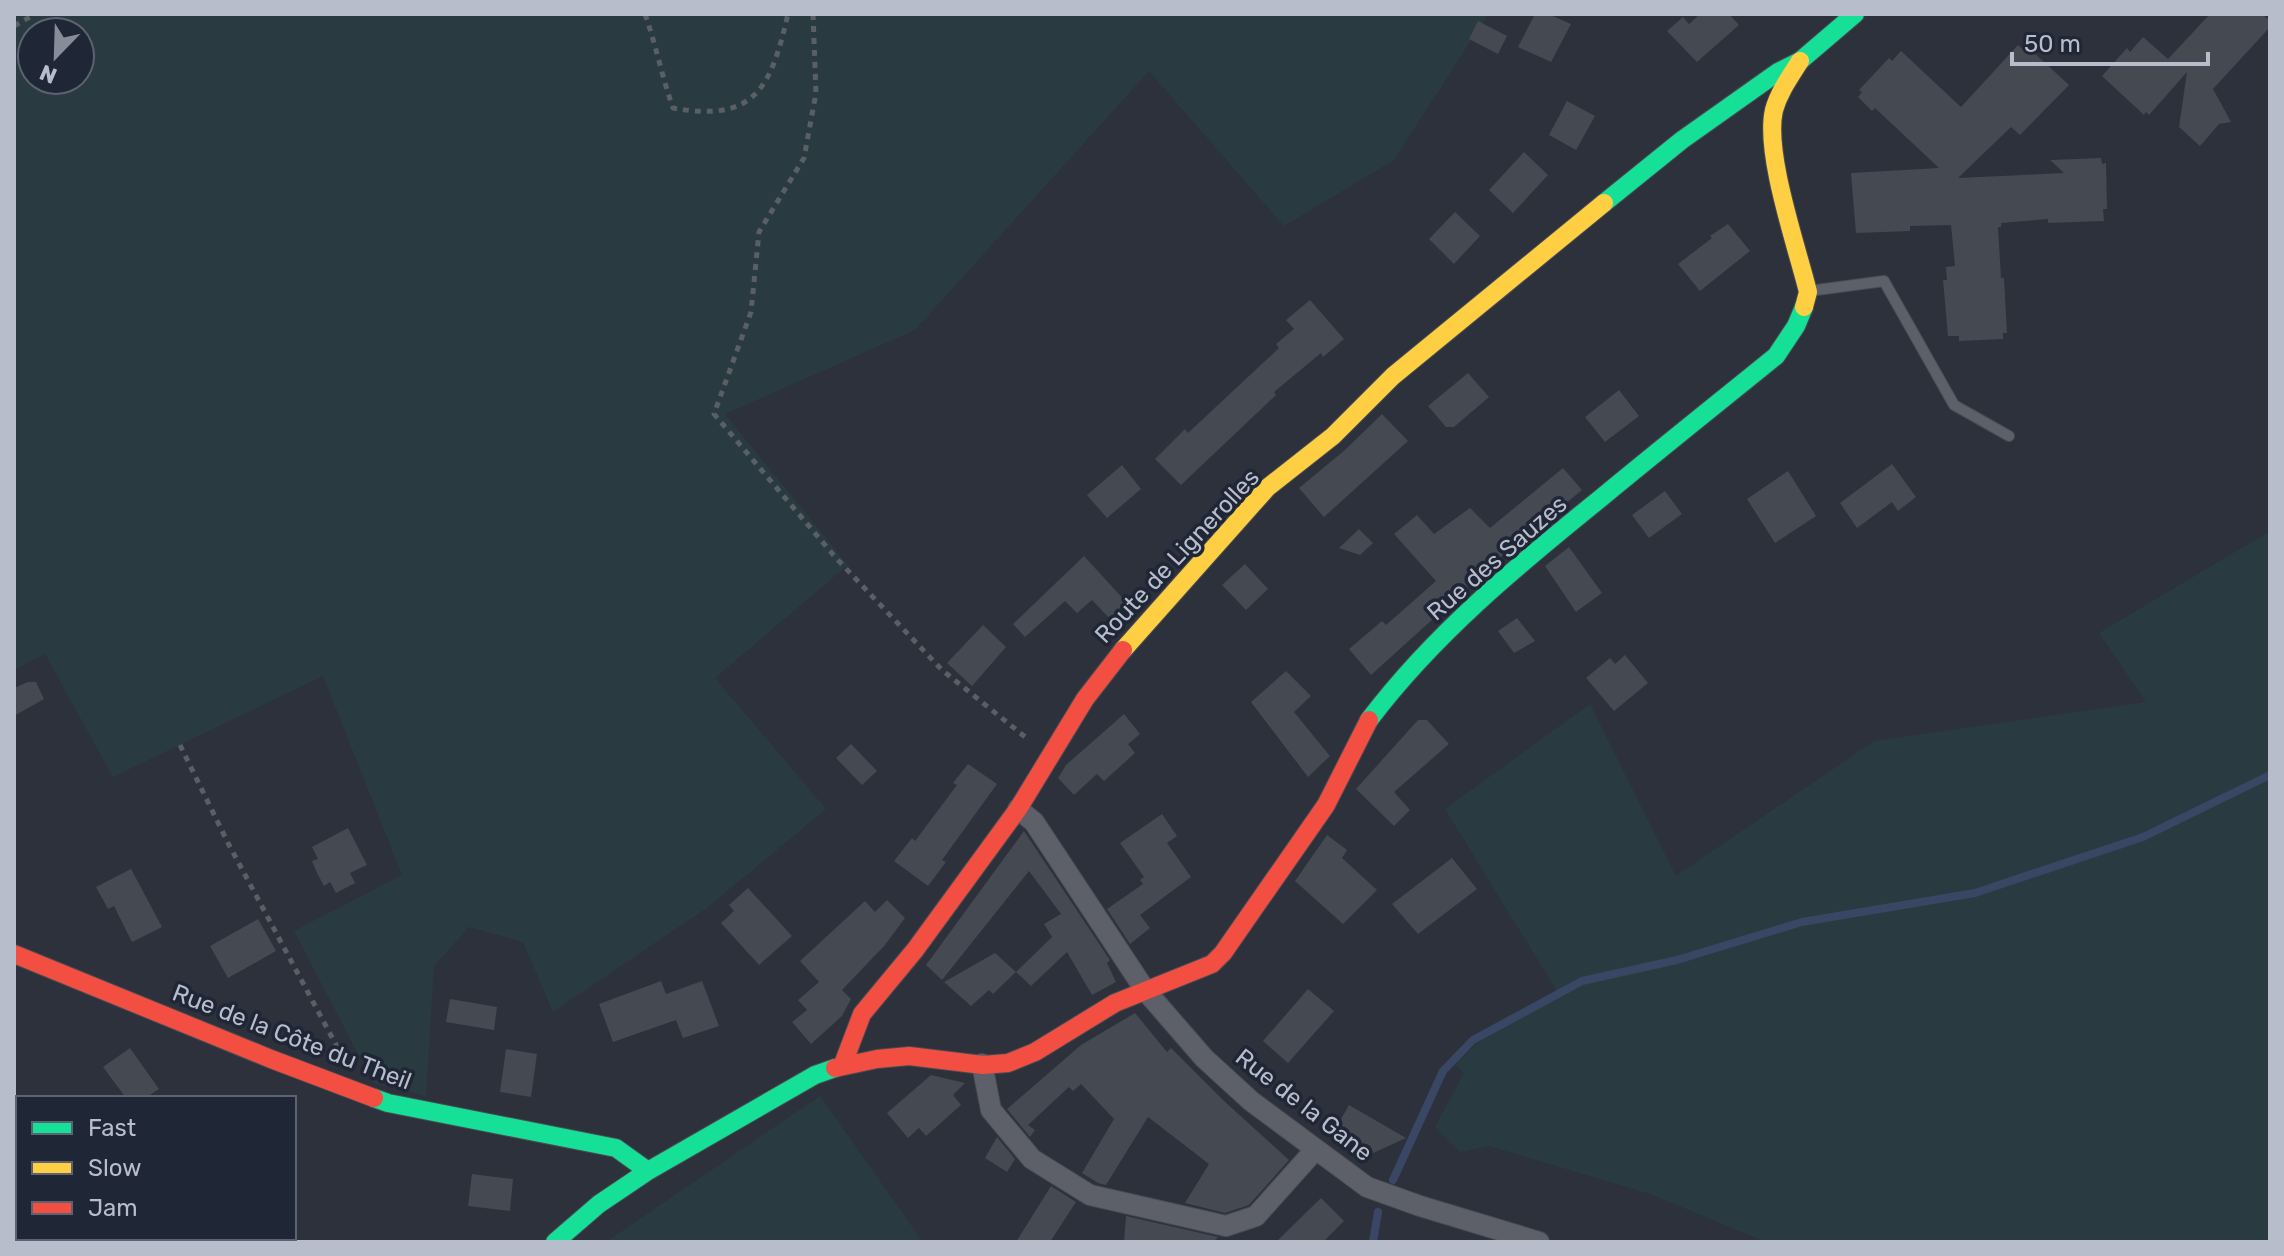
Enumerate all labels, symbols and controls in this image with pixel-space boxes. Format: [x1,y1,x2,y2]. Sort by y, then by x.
north arrow [16,16,96,96]
scale bar [2012,16,2208,66]
text: 50 m [2024,30,2081,58]
text: N [36,58,61,89]
street label: Route de Lignerolles [1089,463,1265,649]
street label: Rue des Sauzes [1422,490,1572,626]
street label: Rue de la Côte du Theil [169,979,415,1095]
street label: Rue de la Gane [1230,1043,1378,1167]
legend [16,1096,296,1240]
text: Fast [88,1114,136,1142]
text: Slow [88,1154,141,1182]
text: Jam [88,1194,138,1222]

